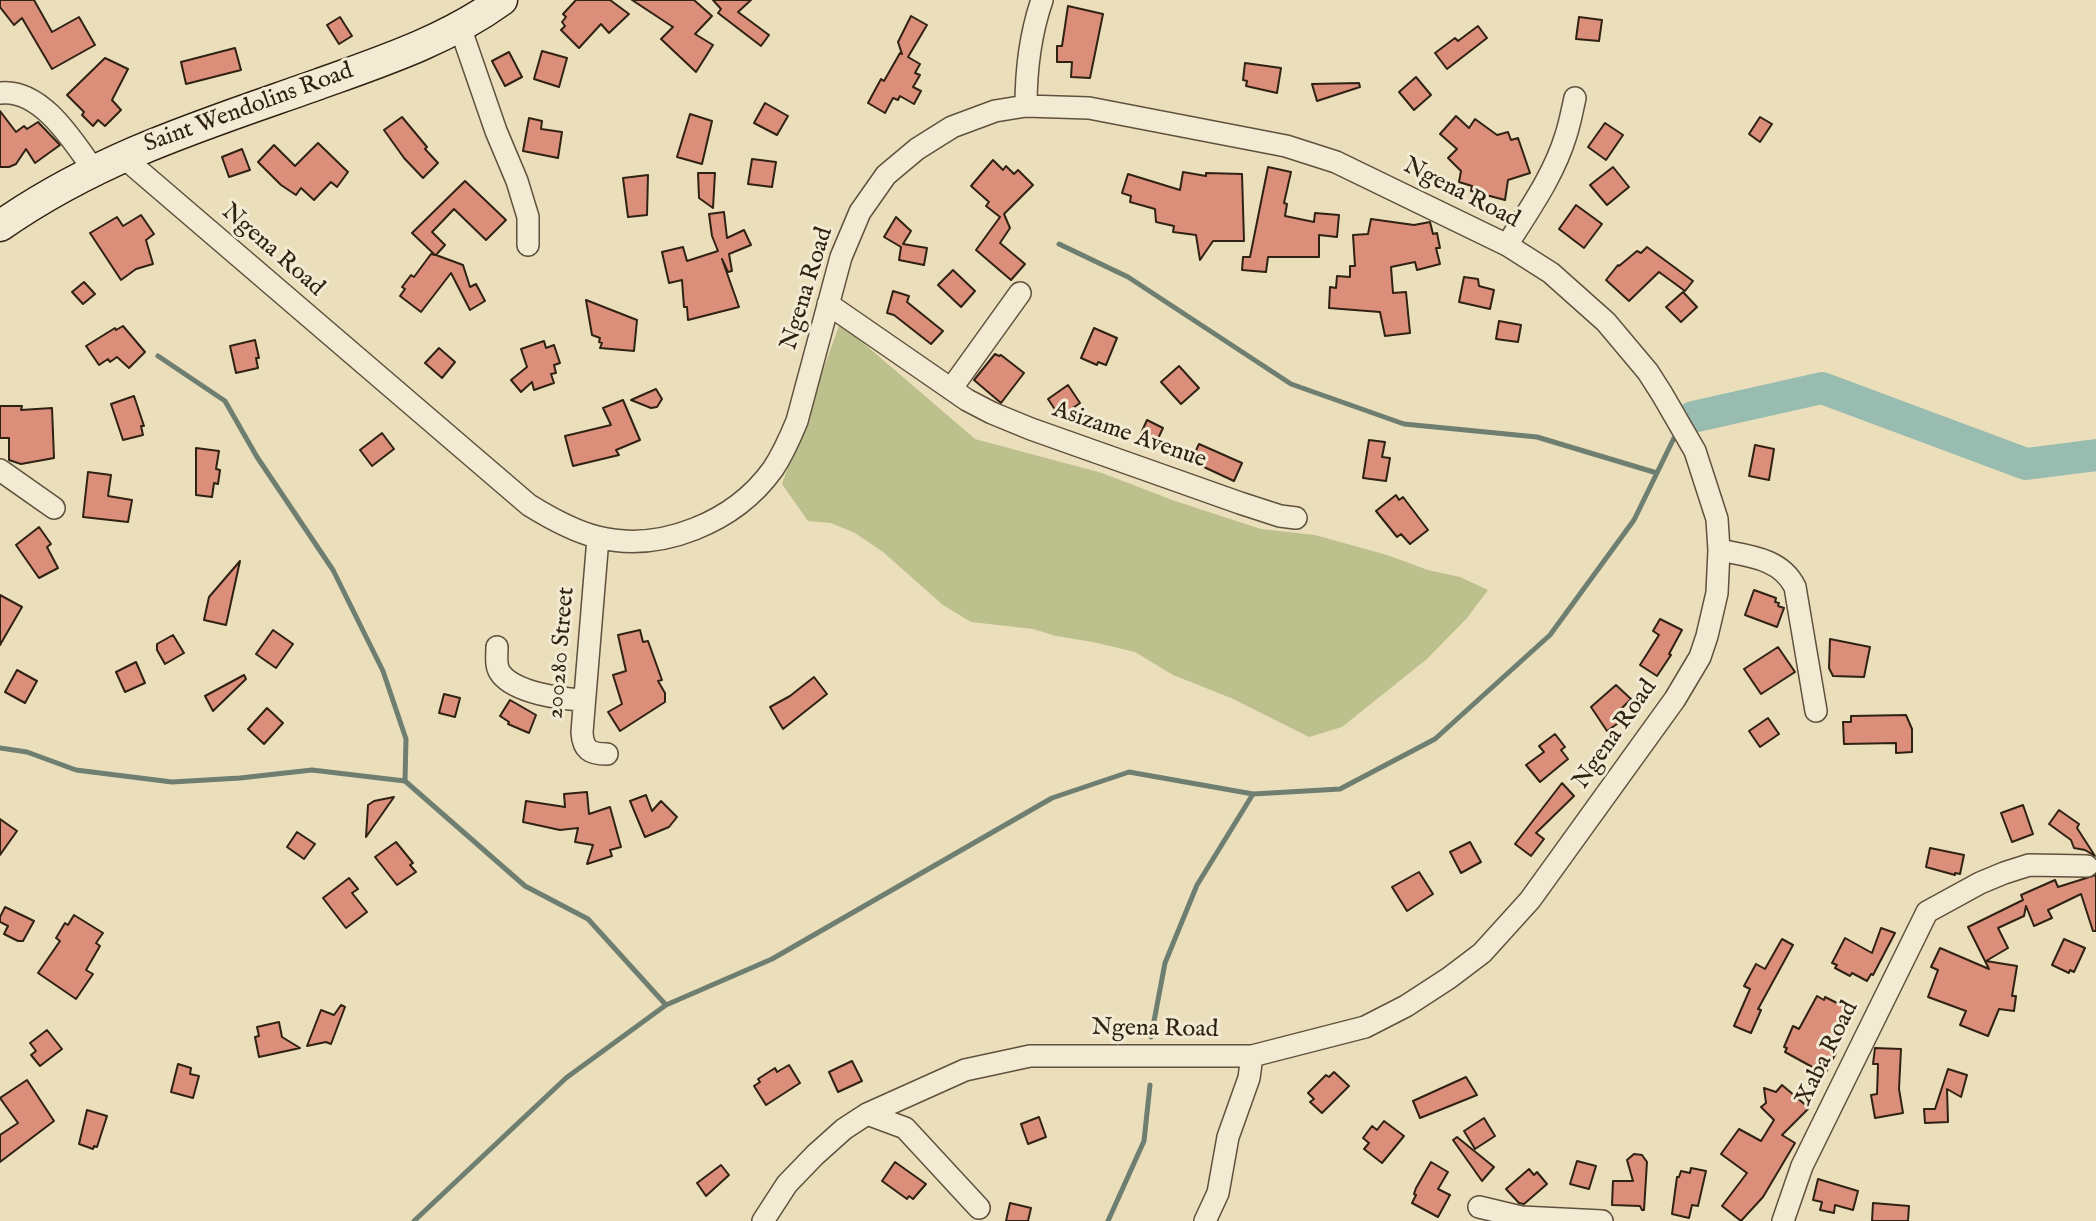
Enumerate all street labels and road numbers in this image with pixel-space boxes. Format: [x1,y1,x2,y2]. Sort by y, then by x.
street label: Saint Wendolins Road [141,58,357,160]
street label: Ngena Road [1398,152,1524,236]
street label: Ngena Road [215,199,329,303]
street label: Ngena Road [776,224,840,354]
street label: Asizame Avenue [1048,396,1210,476]
street label: 200280 Street [542,586,582,720]
street label: Ngena Road [1568,675,1664,795]
street label: Xaba Road [1790,997,1866,1111]
street label: Ngena Road [1091,1014,1219,1046]

